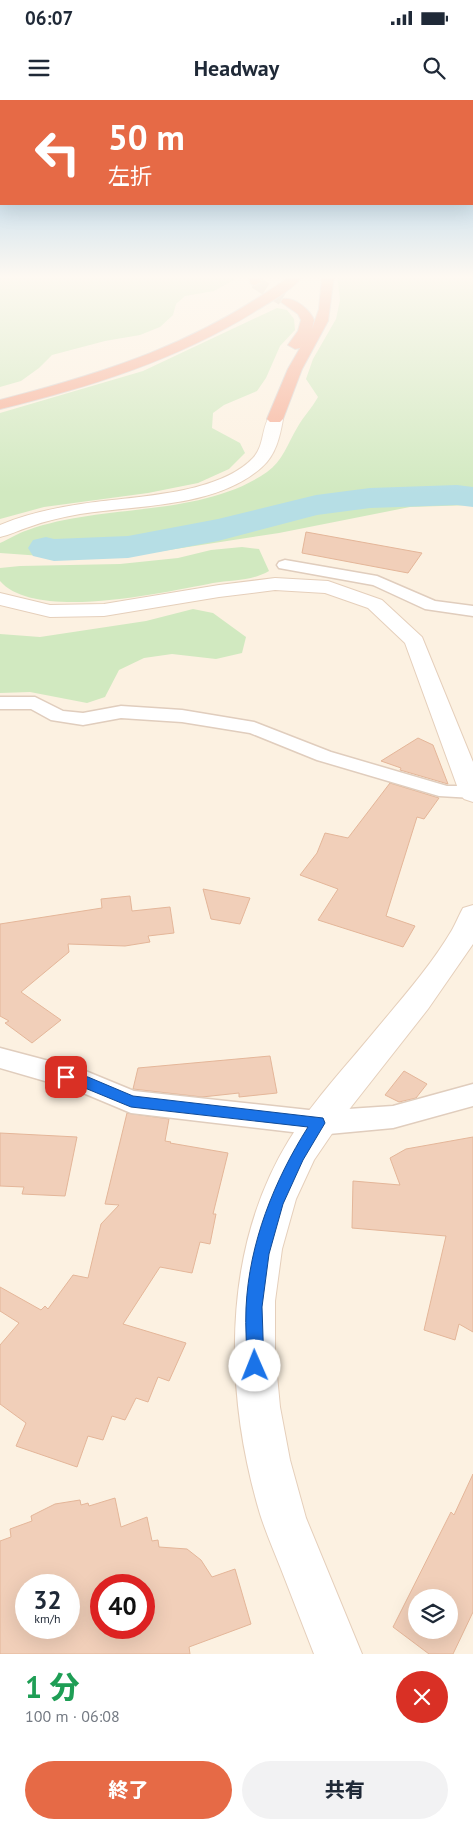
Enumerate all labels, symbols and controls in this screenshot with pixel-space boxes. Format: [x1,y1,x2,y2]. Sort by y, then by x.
text: 06:07 [25,6,73,30]
icon: menu [25,54,53,82]
text: Headway [194,54,279,82]
icon: search [420,54,448,82]
text: 50 m [108,114,185,160]
icon: left [25,120,90,185]
text: 左折 [108,162,152,190]
pin [45,1056,87,1098]
icon: arrive [52,1063,80,1091]
position arrow [228,1339,280,1391]
speed limit sign: 40 [90,1574,155,1639]
text: 32 [33,1584,62,1616]
map controls [408,1589,458,1639]
button: layers [408,1589,458,1639]
text: km/h [34,1611,61,1626]
text: 1 分 [25,1667,80,1706]
button: close [396,1671,448,1723]
text: 100 m · 06:08 [25,1706,120,1726]
button: 終了 [25,1761,232,1819]
button: 共有 [242,1761,448,1819]

